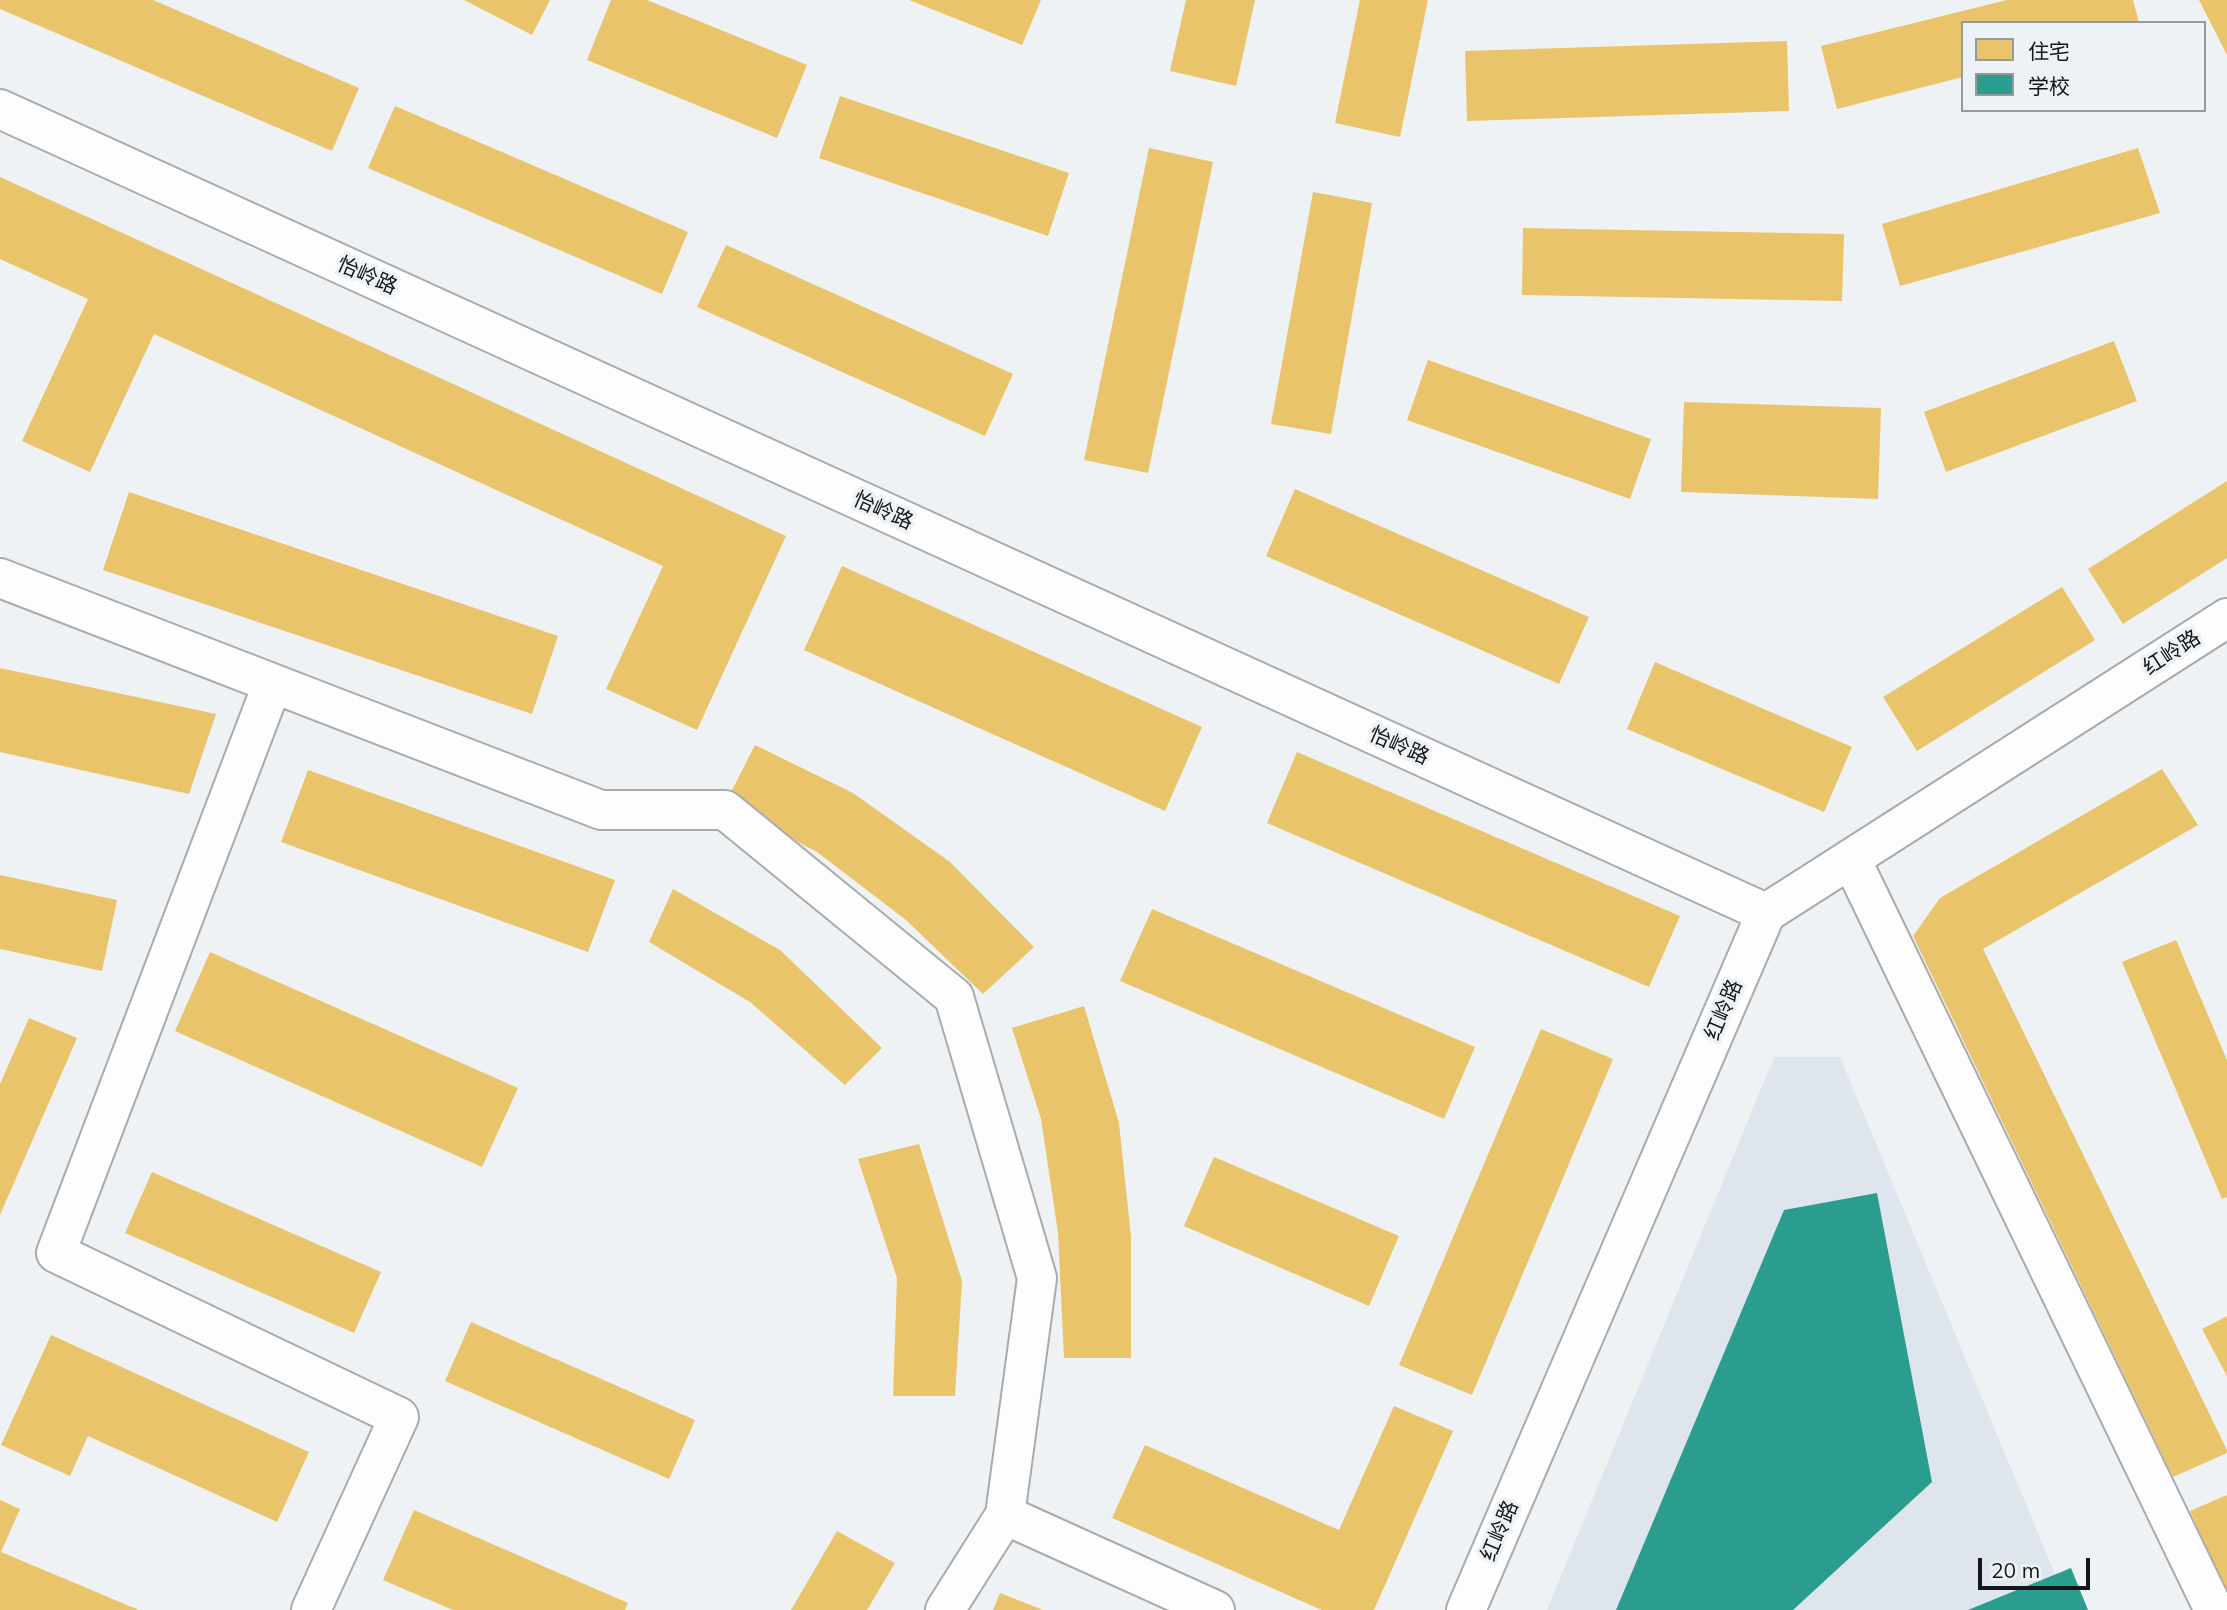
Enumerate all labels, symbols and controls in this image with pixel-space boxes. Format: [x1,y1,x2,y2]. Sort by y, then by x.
legend [1961,21,2206,112]
text: 住宅 [2028,38,2070,64]
text: 学校 [2028,73,2070,99]
street label: 怡岭路 [333,252,401,300]
street label: 怡岭路 [849,487,917,535]
street label: 红岭路 [2139,625,2205,681]
street label: 怡岭路 [1365,722,1433,770]
street label: 红岭路 [1700,976,1748,1044]
street label: 红岭路 [1476,1497,1524,1565]
scale bar [1982,1544,2094,1588]
text: 20 m [1991,1557,2040,1583]

